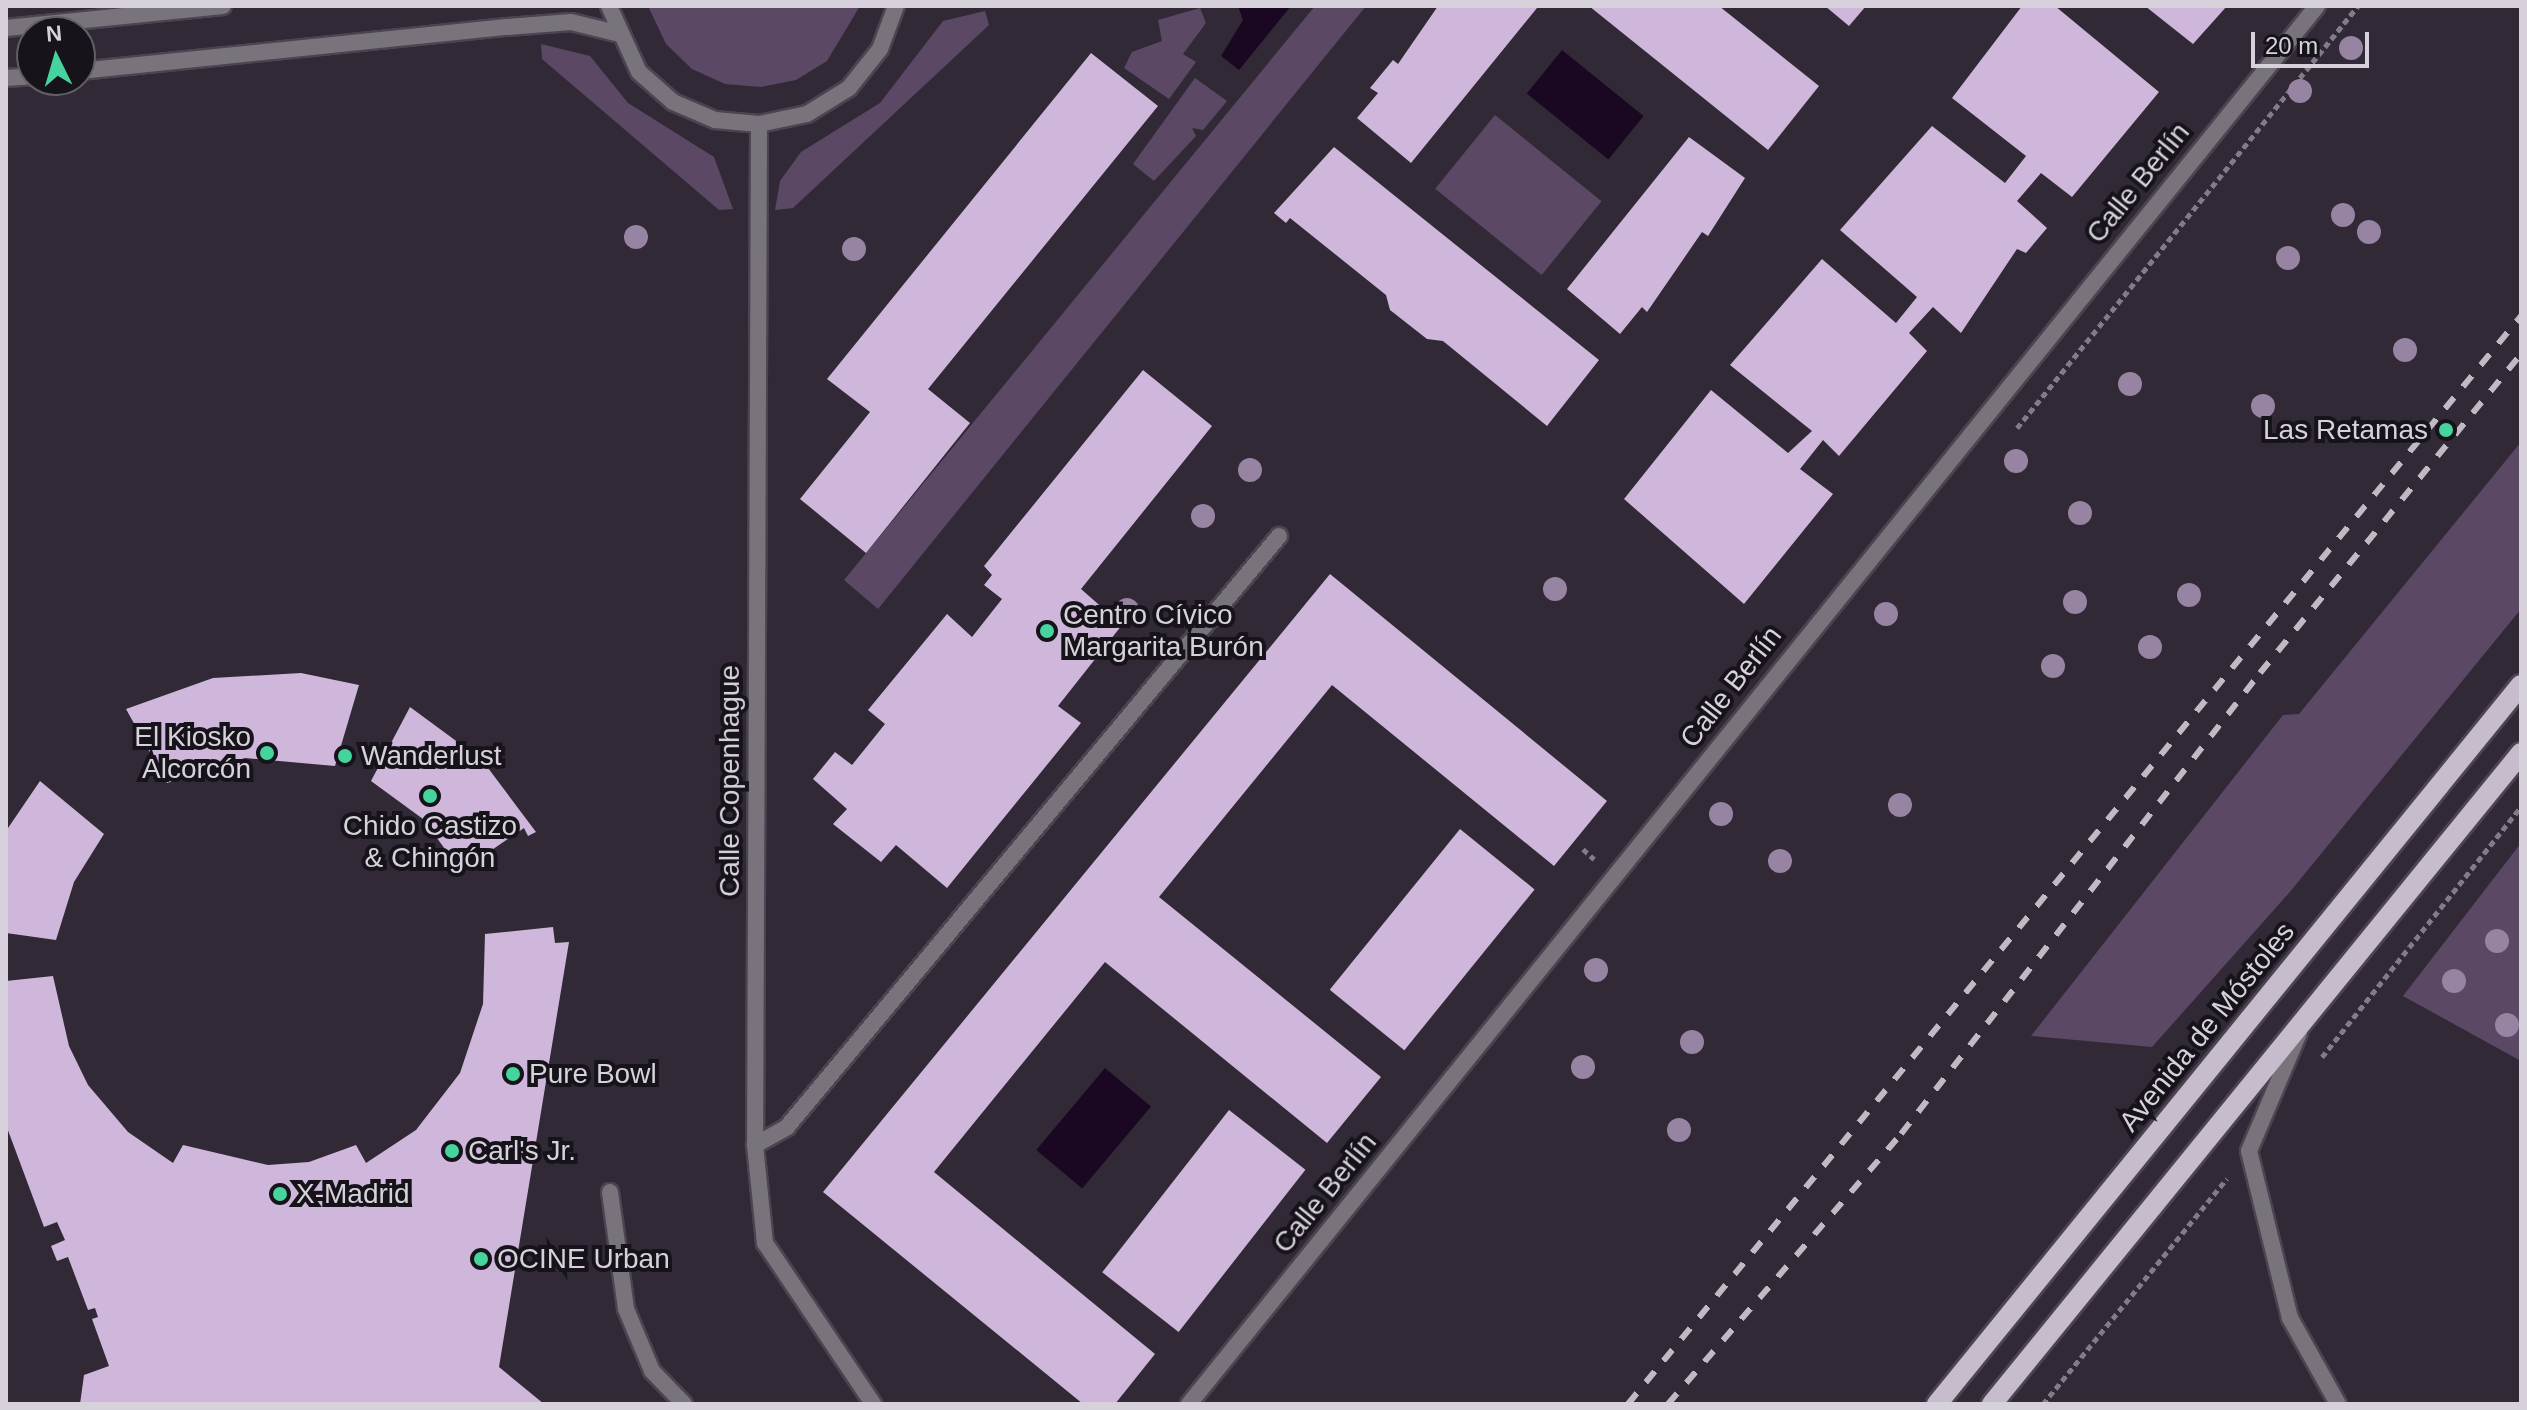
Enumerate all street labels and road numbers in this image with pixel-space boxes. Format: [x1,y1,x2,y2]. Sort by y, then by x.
street label: Calle Berlín [2079,116,2197,250]
street label: Calle Berlín [1673,620,1789,754]
street label: Calle Copenhague [713,665,747,897]
street label: Avenida de Móstoles [2112,916,2302,1138]
street label: Calle Berlín [1266,1126,1384,1260]

